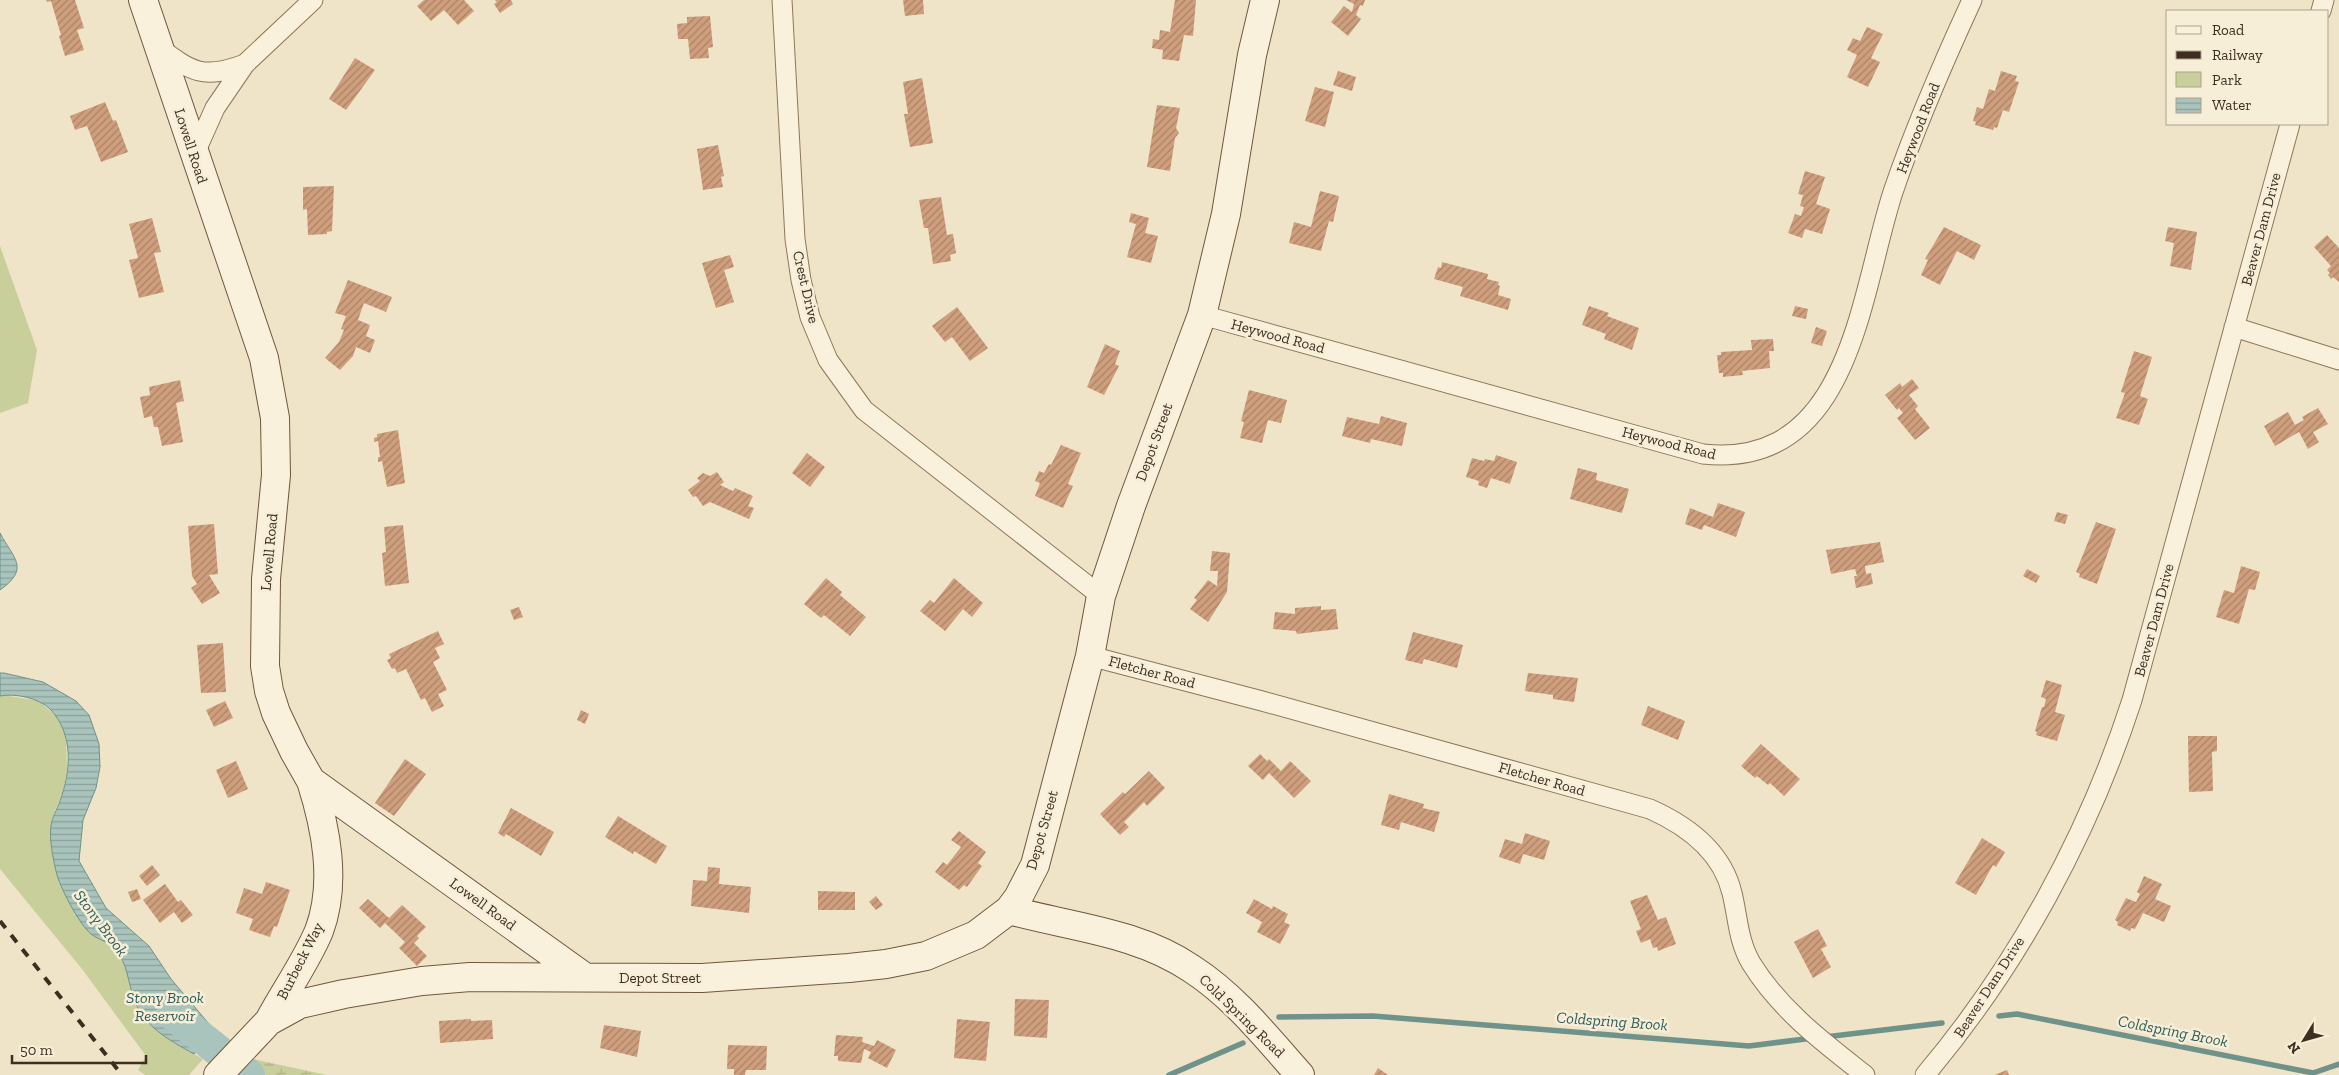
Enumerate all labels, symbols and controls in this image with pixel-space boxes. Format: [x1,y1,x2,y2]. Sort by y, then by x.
legend [2166,10,2329,125]
text: Road [2212,21,2245,39]
text: Railway [2212,46,2263,64]
text: Park [2212,71,2242,89]
street label: Heywood Road [1892,79,1944,176]
text: Water [2212,96,2252,114]
street label: Lowell Road [170,106,212,186]
street label: Beaver Dam Drive [2237,170,2285,288]
street label: Crest Drive [789,249,823,325]
street label: Heywood Road [1229,315,1327,357]
street label: Depot Street [1132,400,1177,484]
street label: Heywood Road [1620,423,1719,464]
street label: Lowell Road [257,512,281,592]
street label: Beaver Dam Drive [2130,561,2178,679]
street label: Fletcher Road [1107,652,1198,692]
street label: Fletcher Road [1497,758,1588,800]
street label: Depot Street [1022,788,1062,872]
street label: Lowell Road [446,874,520,935]
water label: Stony Brook [70,886,132,960]
street label: Burbeck Way [273,919,327,1003]
street label: Beaver Dam Drive [1950,933,2028,1041]
street label: Depot Street [619,969,701,987]
street label: Cold Spring Road [1195,971,1289,1062]
water label: Stony Brook Reservoir [126,988,204,1025]
water label: Coldspring Brook [1556,1008,1668,1034]
water label: Coldspring Brook [2116,1011,2230,1051]
north arrow [2279,1015,2329,1065]
scale bar [12,1032,146,1064]
text: N [2284,1038,2304,1057]
text: 50 m [20,1041,53,1059]

